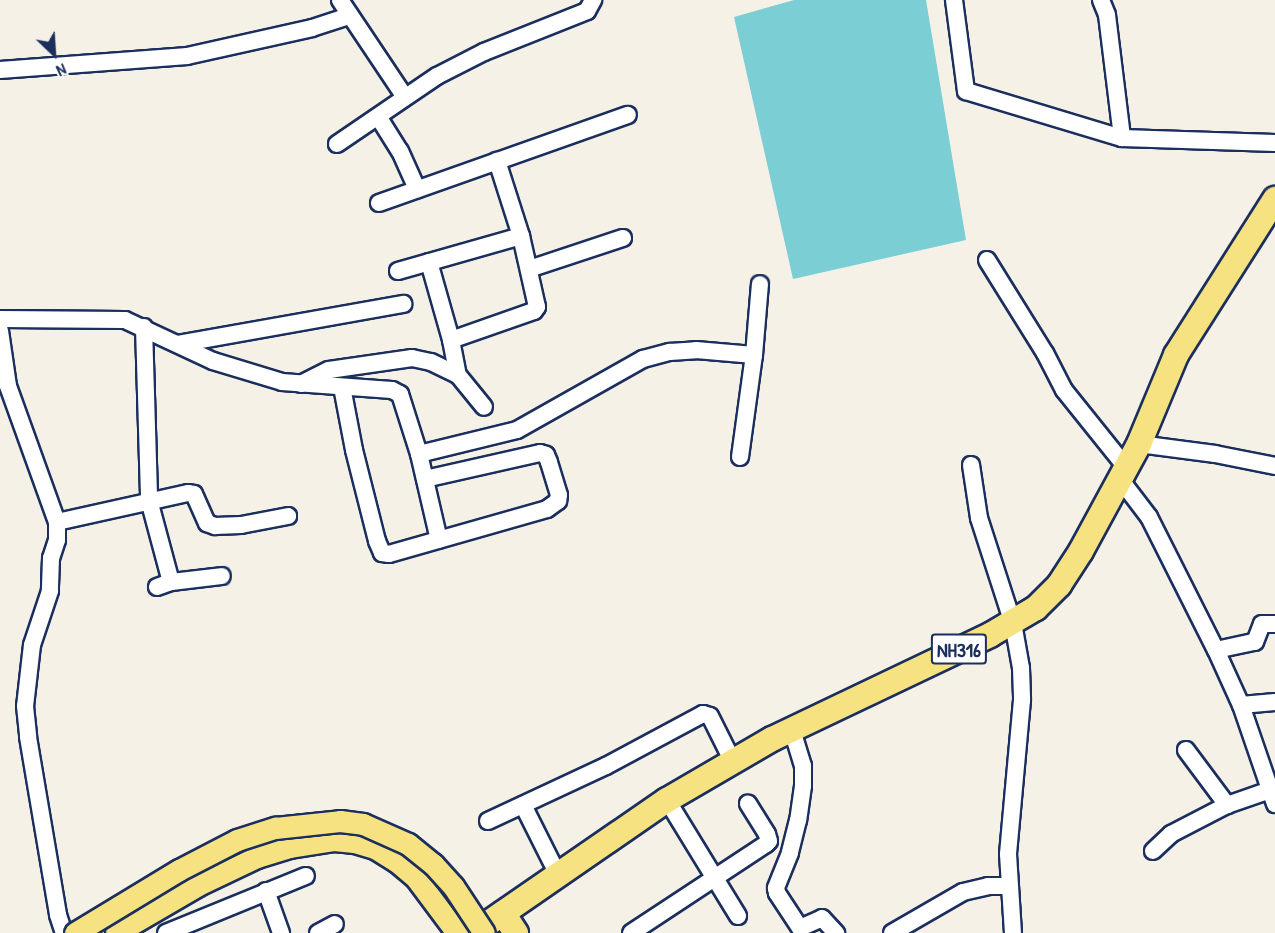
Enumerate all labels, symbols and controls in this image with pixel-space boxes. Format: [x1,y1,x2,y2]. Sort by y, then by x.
north arrow [24,24,84,84]
text: N [53,59,70,82]
road number: NH316 [930,632,988,666]

